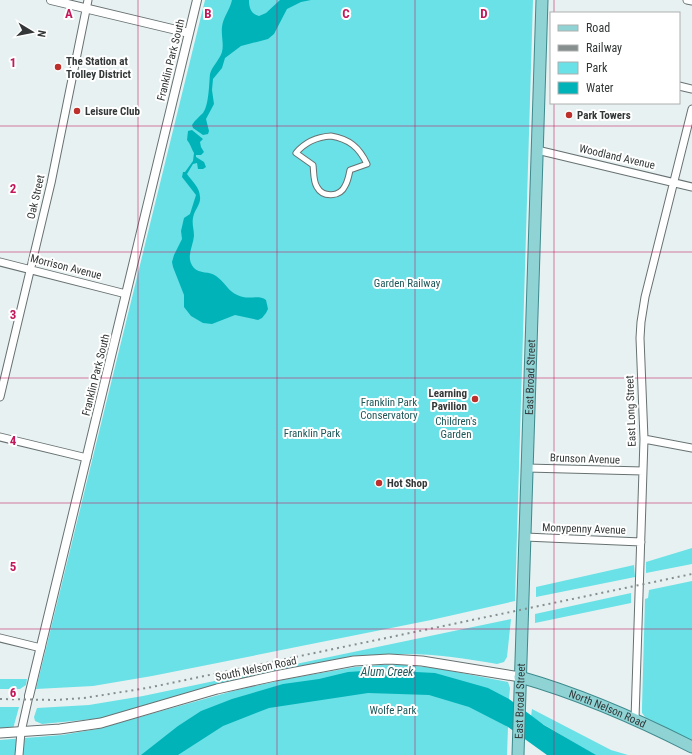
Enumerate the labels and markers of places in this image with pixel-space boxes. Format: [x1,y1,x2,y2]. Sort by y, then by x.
place label: The Station at Trolley District [66,55,132,81]
marker: The Station at Trolley District [53,62,63,72]
place label: Leisure Club [85,105,140,118]
marker: Leisure Club [72,106,82,116]
place label: Park Towers [577,109,631,122]
marker: Park Towers [564,110,574,120]
place label: Learning Pavilion [429,387,467,413]
marker: Learning Pavilion [470,394,480,404]
place label: Hot Shop [387,477,428,490]
marker: Hot Shop [374,478,384,488]

